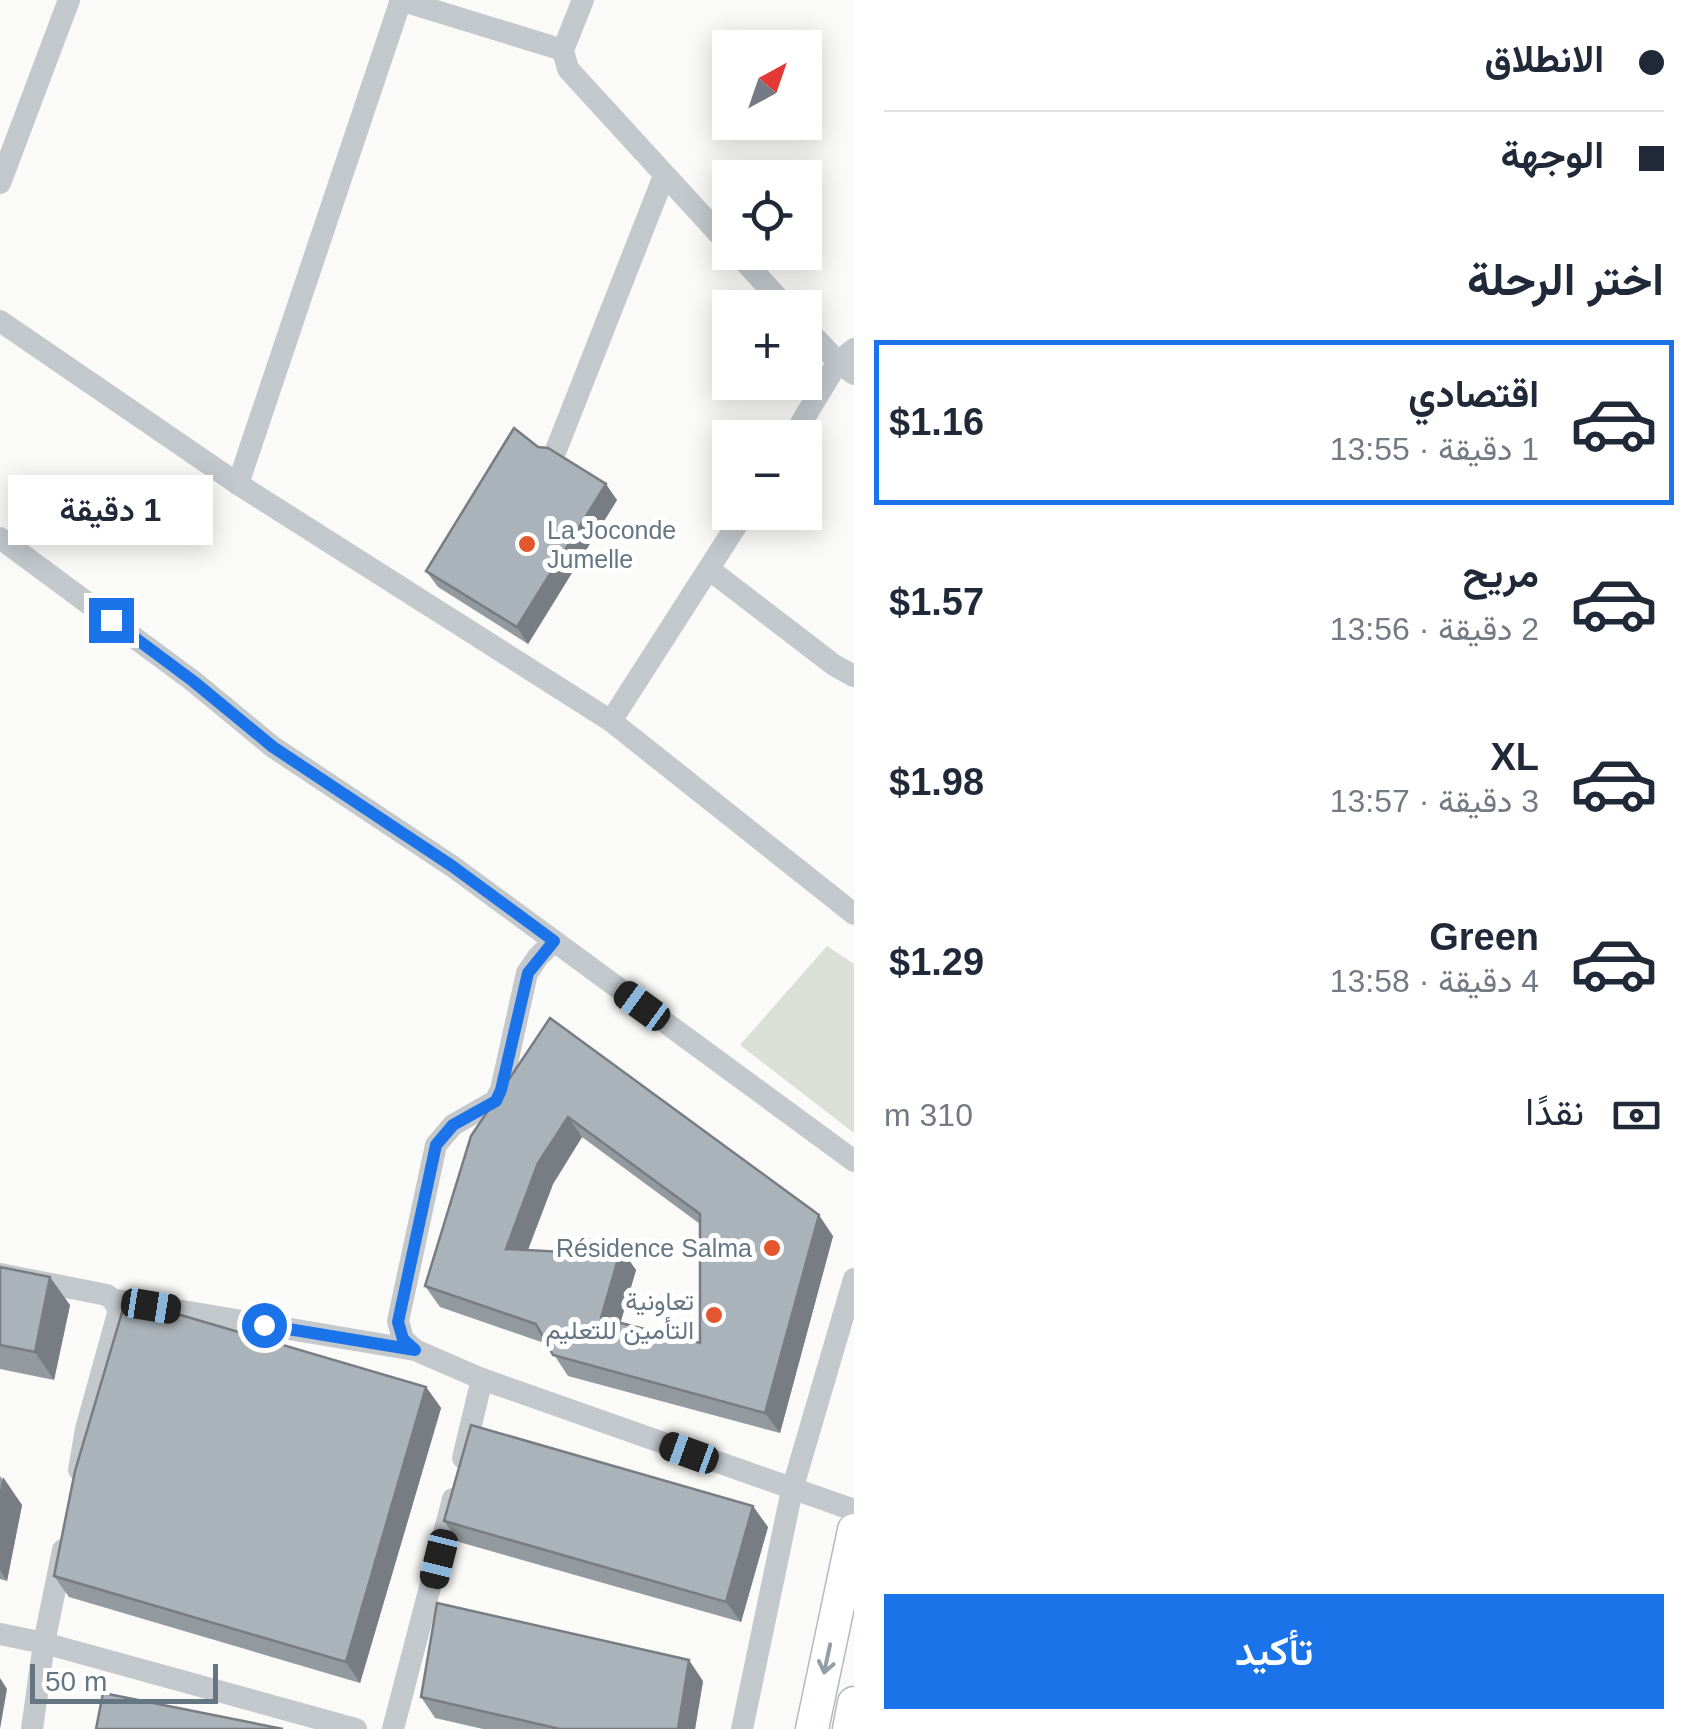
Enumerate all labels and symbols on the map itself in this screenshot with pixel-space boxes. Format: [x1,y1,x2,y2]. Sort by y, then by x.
north arrow [712,30,822,140]
callout: 1 دقيقة [8,475,214,545]
place label: La Joconde Jumelle [547,516,676,573]
marker: La Joconde Jumelle [516,533,538,555]
route end [89,598,134,643]
car [609,976,675,1036]
place label: Résidence Salma [556,1234,752,1262]
marker: Résidence Salma [761,1237,783,1259]
car [119,1286,183,1326]
place label: تعاونية التأمين للتعليم [545,1287,694,1347]
route start [242,1303,287,1348]
marker: تعاونية التأمين للتعليم [703,1304,725,1326]
car [656,1429,722,1477]
car [417,1526,461,1592]
one-way arrow [816,1643,835,1675]
scale bar [30,1659,218,1704]

